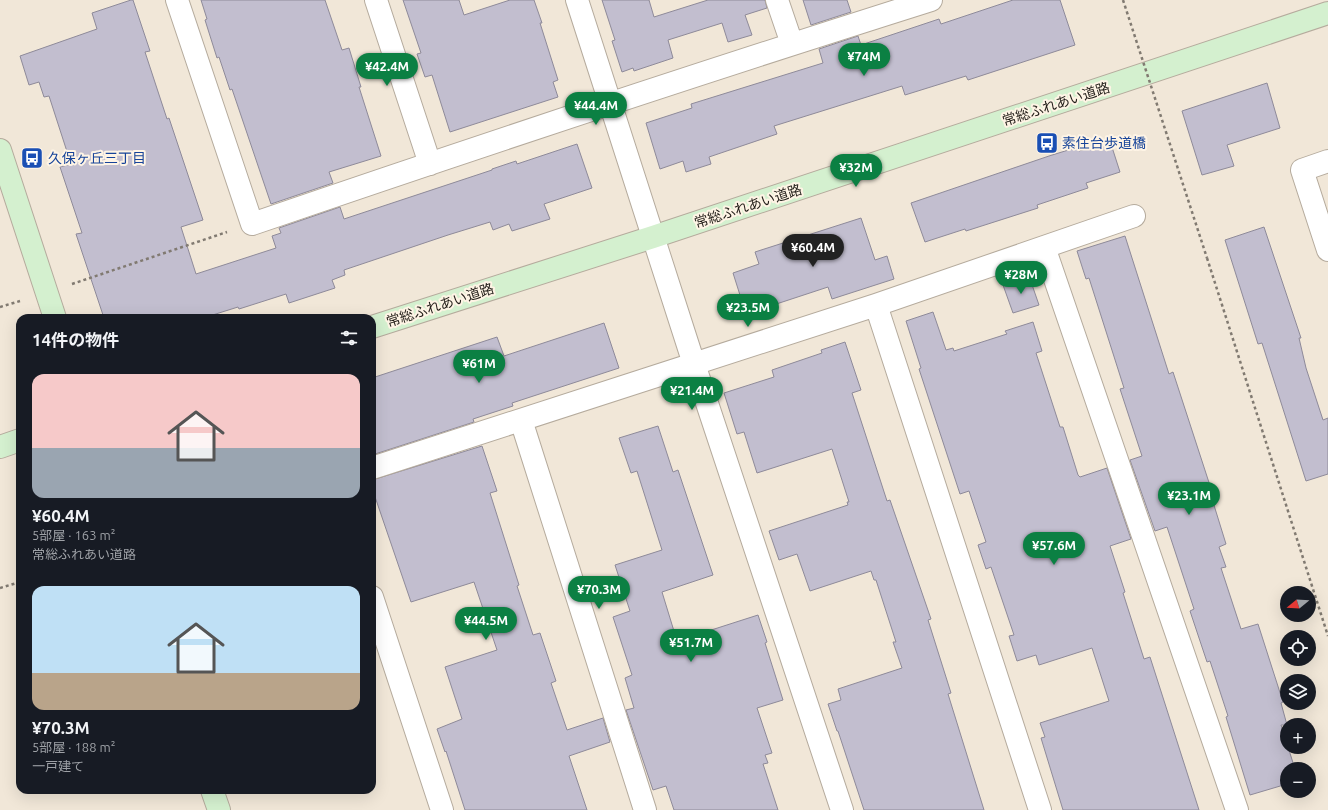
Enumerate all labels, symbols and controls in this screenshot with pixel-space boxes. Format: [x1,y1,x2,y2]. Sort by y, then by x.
pin: ¥74M [840,43,888,77]
text: ¥74M [847,49,881,63]
pin: ¥42.4M [354,53,420,87]
text: ¥42.4M [365,59,409,73]
street label: 常総ふれあい道路 [1000,79,1112,129]
pin: ¥44.4M [563,92,629,126]
text: ¥44.4M [574,98,618,112]
bus stop icon: 素住台歩道橋 [1034,130,1060,156]
place label: 素住台歩道橋 [1062,135,1146,151]
bus stop icon: 久保ヶ丘三丁目 [19,145,45,171]
place label: 久保ヶ丘三丁目 [48,150,146,166]
pin: ¥32M [832,154,880,188]
text: ¥32M [839,160,873,174]
street label: 常総ふれあい道路 [692,181,804,231]
pin: ¥60.4M [780,234,846,268]
text: ¥60.4M [791,240,835,254]
pin: ¥28M [997,261,1045,295]
text: ¥28M [1004,267,1038,281]
street label: 常総ふれあい道路 [384,280,496,330]
pin: ¥23.5M [715,294,781,328]
text: ¥23.5M [726,300,770,314]
icon: filters [338,327,360,349]
text: 14件の物件 [32,330,119,349]
pin: ¥61M [455,350,503,384]
text: ¥61M [462,356,496,370]
pin: ¥21.4M [659,377,725,411]
text: ¥21.4M [670,383,714,397]
icon: home [160,400,232,472]
pin: ¥23.1M [1156,482,1222,516]
text: ¥23.1M [1167,488,1211,502]
text: ¥60.4M [32,506,90,525]
text: 5部屋 · 163 m² [32,528,115,542]
pin: ¥57.6M [1021,532,1087,566]
text: ¥57.6M [1032,538,1076,552]
text: 常総ふれあい道路 [32,547,136,561]
pin: ¥70.3M [566,576,632,610]
text: ¥70.3M [577,582,621,596]
north arrow [1280,586,1316,622]
map controls [1280,586,1316,798]
pin: ¥44.5M [453,607,519,641]
icon: home [160,612,232,684]
text: ¥44.5M [464,613,508,627]
pin: ¥51.7M [658,629,724,663]
button: locate [1280,630,1316,666]
text: ¥51.7M [669,635,713,649]
button: layers [1280,674,1316,710]
text: ¥70.3M [32,718,90,737]
button: + [1280,718,1316,754]
text: 5部屋 · 188 m² [32,740,115,754]
text: 一戸建て [32,759,84,773]
button: − [1280,762,1316,798]

